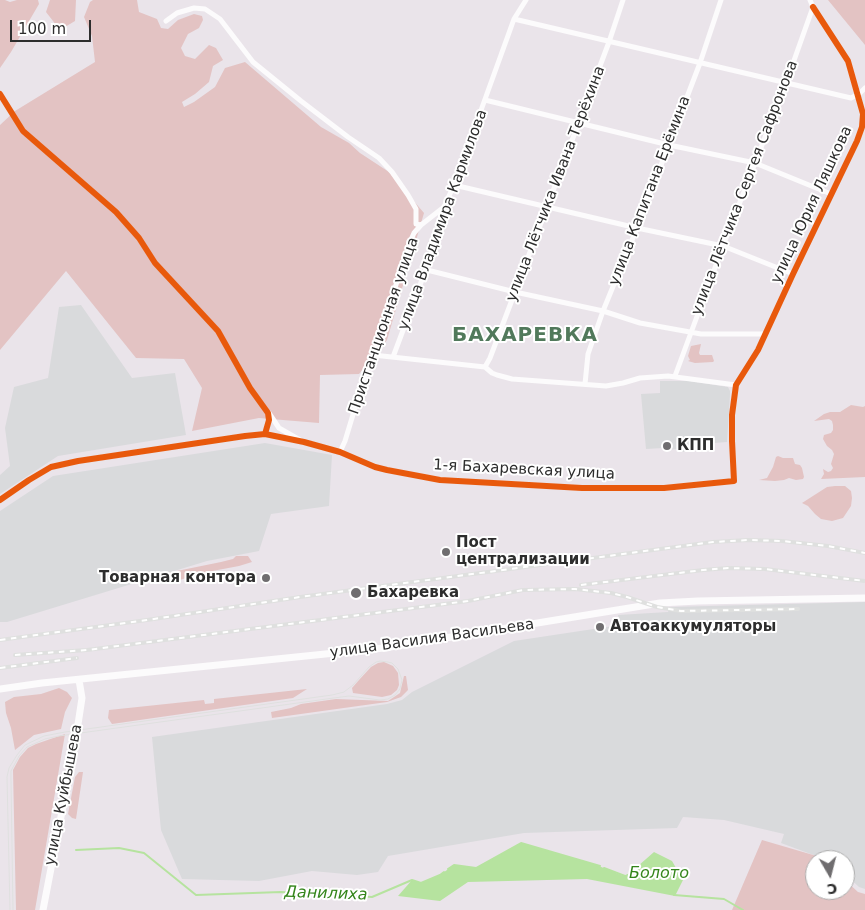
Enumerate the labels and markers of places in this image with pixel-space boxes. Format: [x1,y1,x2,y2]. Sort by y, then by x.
place label: КПП [677,437,714,455]
marker: КПП [661,440,673,452]
place label: Пост централизации [456,534,590,569]
marker: Пост централизации [440,546,452,558]
place label: Товарная контора [99,569,256,587]
marker: Товарная контора [260,572,272,584]
place label: Бахаревка [367,584,459,602]
marker: Бахаревка [349,586,363,600]
place label: Автоаккумуляторы [610,618,776,636]
marker: Автоаккумуляторы [594,621,606,633]

